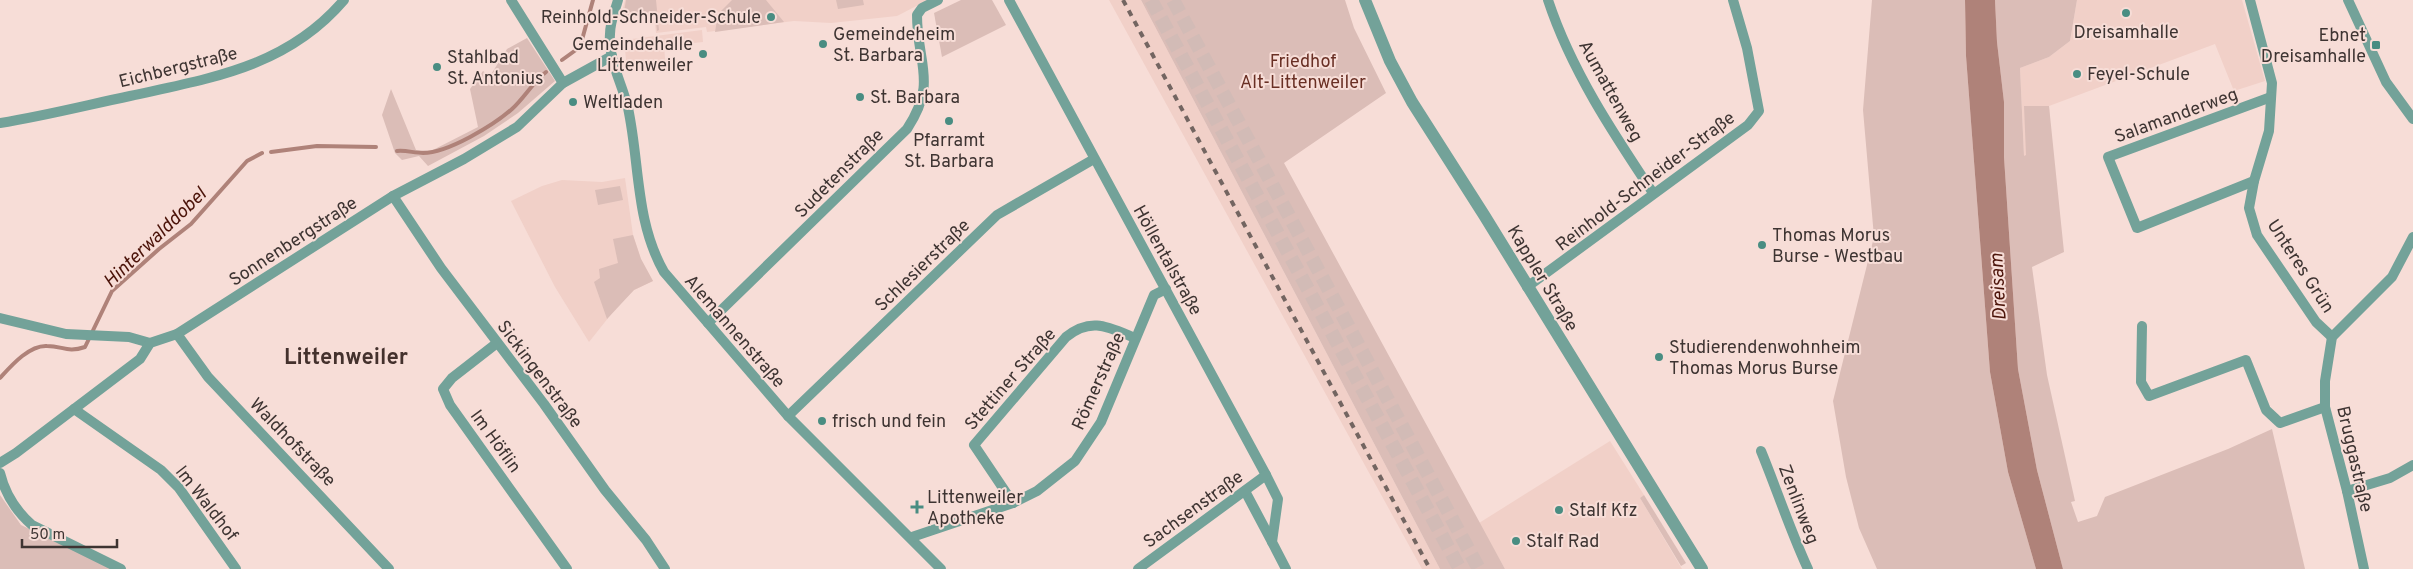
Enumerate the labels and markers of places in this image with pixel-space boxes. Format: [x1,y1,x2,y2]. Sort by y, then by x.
place label: Reinhold-Schneider-Schule [541,7,761,30]
marker: Dreisamhalle [2120,7,2132,19]
marker: Reinhold-Schneider-Schule [765,11,777,23]
place label: Dreisamhalle [2073,22,2179,45]
place label: Gemeindeheim St. Barbara [833,24,955,68]
place label: Ebnet Dreisamhalle [2261,25,2366,69]
place label: Gemeindehalle Littenweiler [572,34,693,78]
marker: Gemeindeheim St. Barbara [817,38,829,50]
marker: Ebnet Dreisamhalle [2370,39,2382,51]
place label: Stahlbad St. Antonius [447,47,544,91]
marker: Gemeindehalle Littenweiler [697,48,709,60]
marker: Stahlbad St. Antonius [431,61,443,73]
place label: Feyel-Schule [2087,64,2190,87]
marker: Feyel-Schule [2071,68,2083,80]
place label: St. Barbara [870,87,960,110]
marker: St. Barbara [854,91,866,103]
place label: Weltladen [583,92,663,115]
marker: Weltladen [567,96,579,108]
marker: Pfarramt St. Barbara [943,115,955,127]
place label: Pfarramt St. Barbara [904,130,994,174]
place label: Thomas Morus Burse - Westbau [1772,225,1903,269]
marker: Thomas Morus Burse - Westbau [1756,239,1768,251]
place label: Studierendenwohnheim Thomas Morus Burse [1669,337,1860,381]
marker: Studierendenwohnheim Thomas Morus Burse [1653,351,1665,363]
place label: frisch und fein [832,411,946,434]
marker: frisch und fein [816,415,828,427]
place label: Littenweiler Apotheke [927,487,1023,531]
place label: Stalf Kfz [1569,500,1638,523]
marker: Littenweiler Apotheke [911,501,923,513]
marker: Stalf Kfz [1553,504,1565,516]
place label: Stalf Rad [1526,531,1599,554]
marker: Stalf Rad [1510,535,1522,547]

